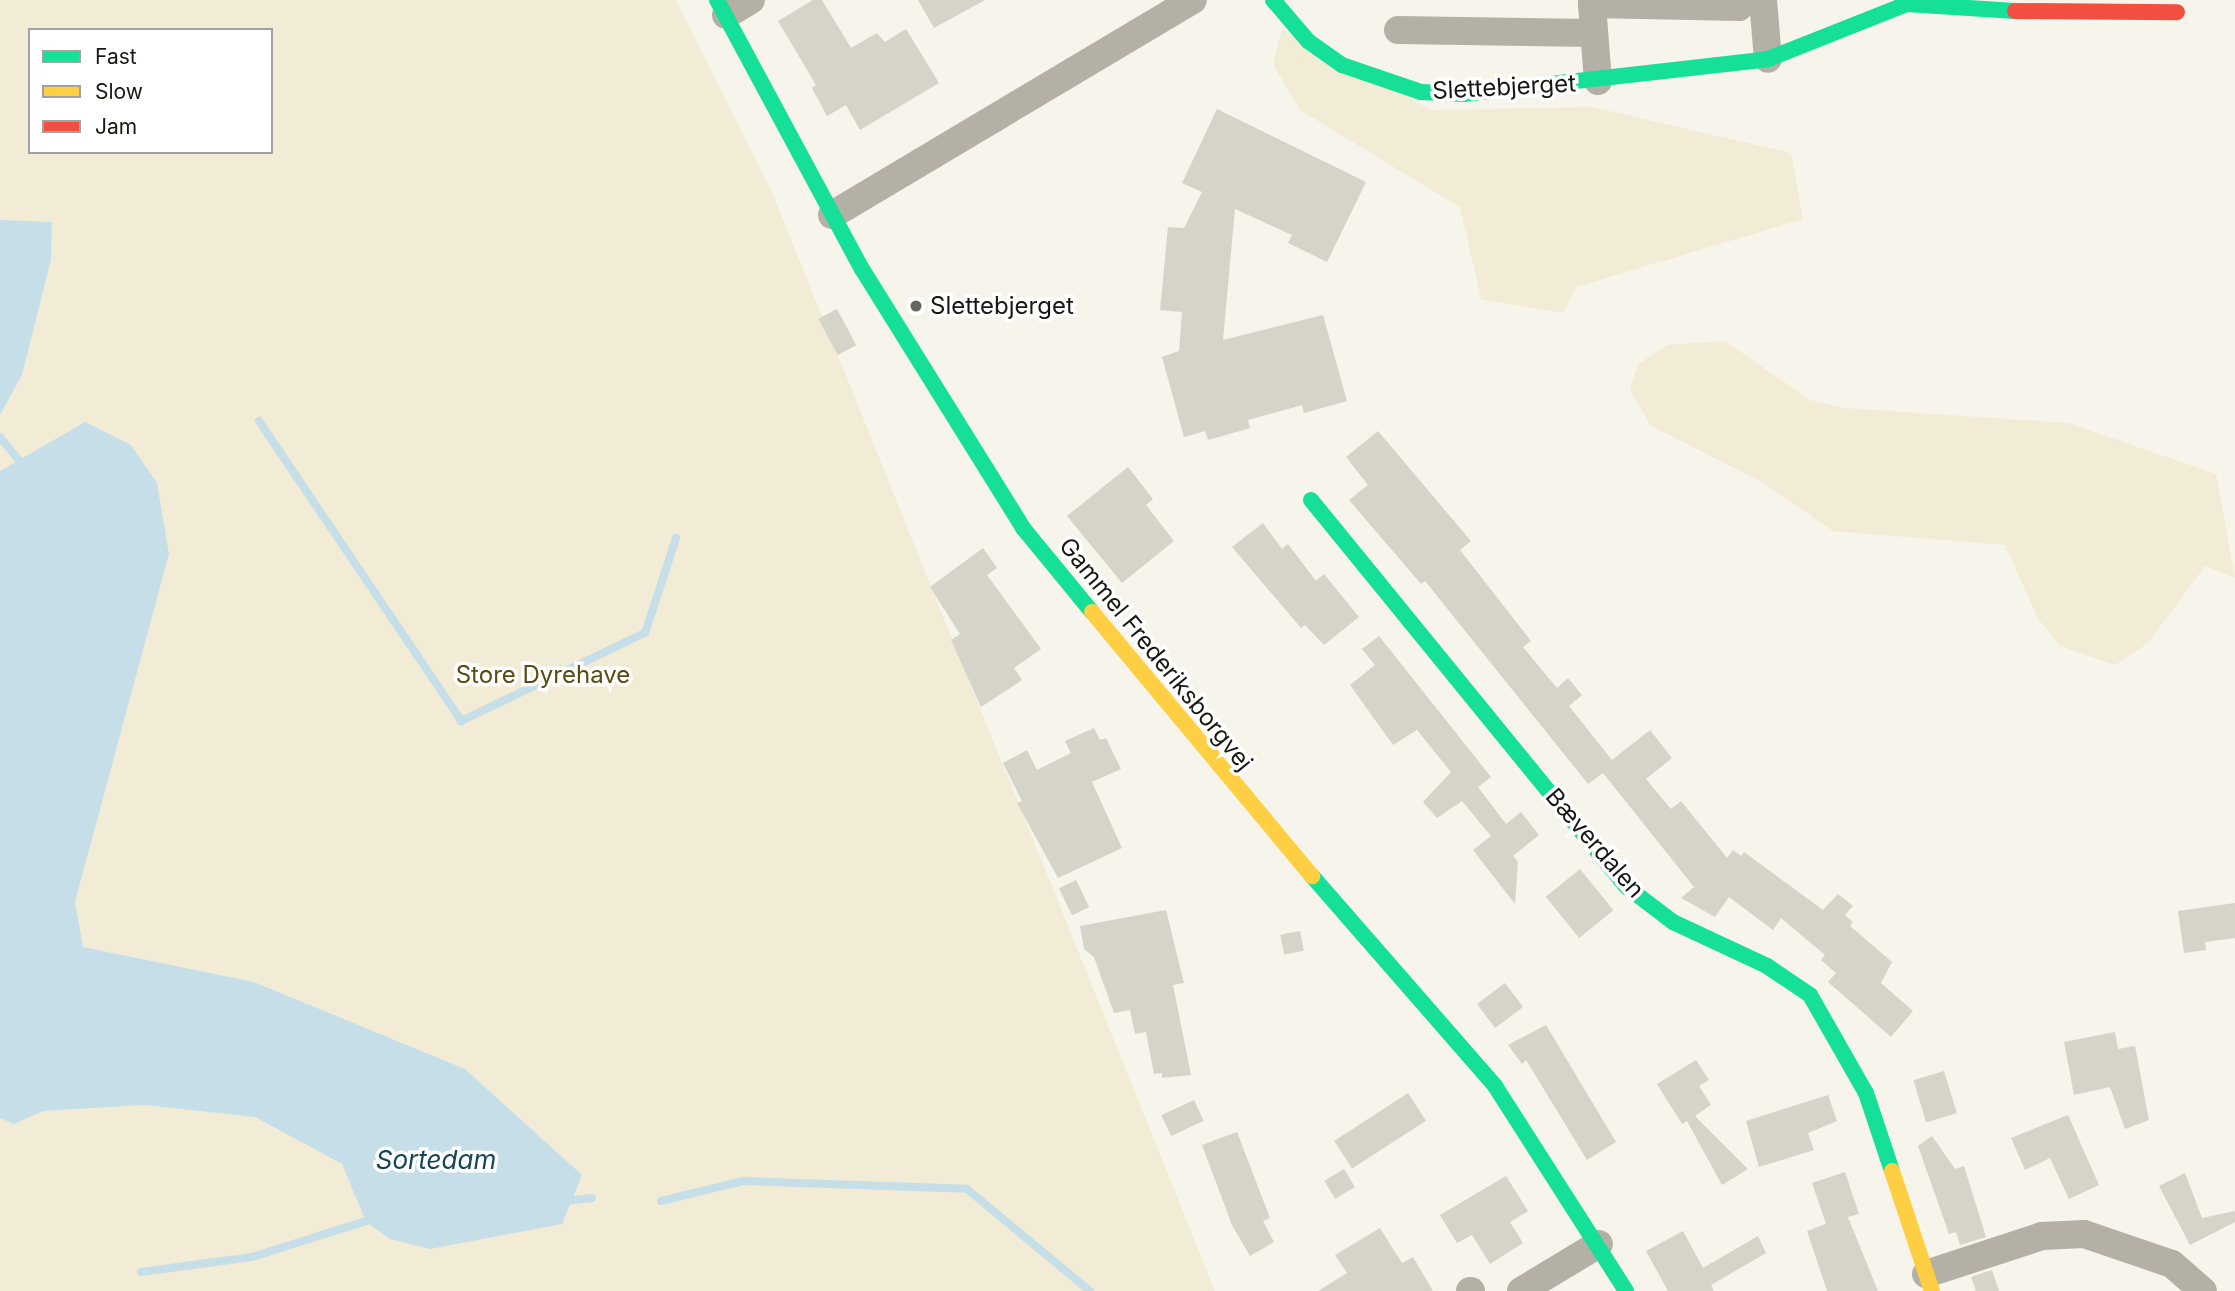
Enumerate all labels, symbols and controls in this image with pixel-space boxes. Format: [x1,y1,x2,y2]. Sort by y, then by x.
legend [28,28,273,154]
text: Fast [95,44,137,69]
street label: Slettebjerget [1431,69,1577,105]
text: Slow [95,79,143,104]
text: Jam [95,114,137,139]
place label: Slettebjerget [930,292,1074,320]
marker: Slettebjerget [908,298,924,314]
street label: Gammel Frederiksborgvej [1053,532,1259,776]
park label: Store Dyrehave [456,661,630,689]
street label: Bæverdalen [1540,782,1650,904]
water label: Sortedam [376,1144,496,1176]

